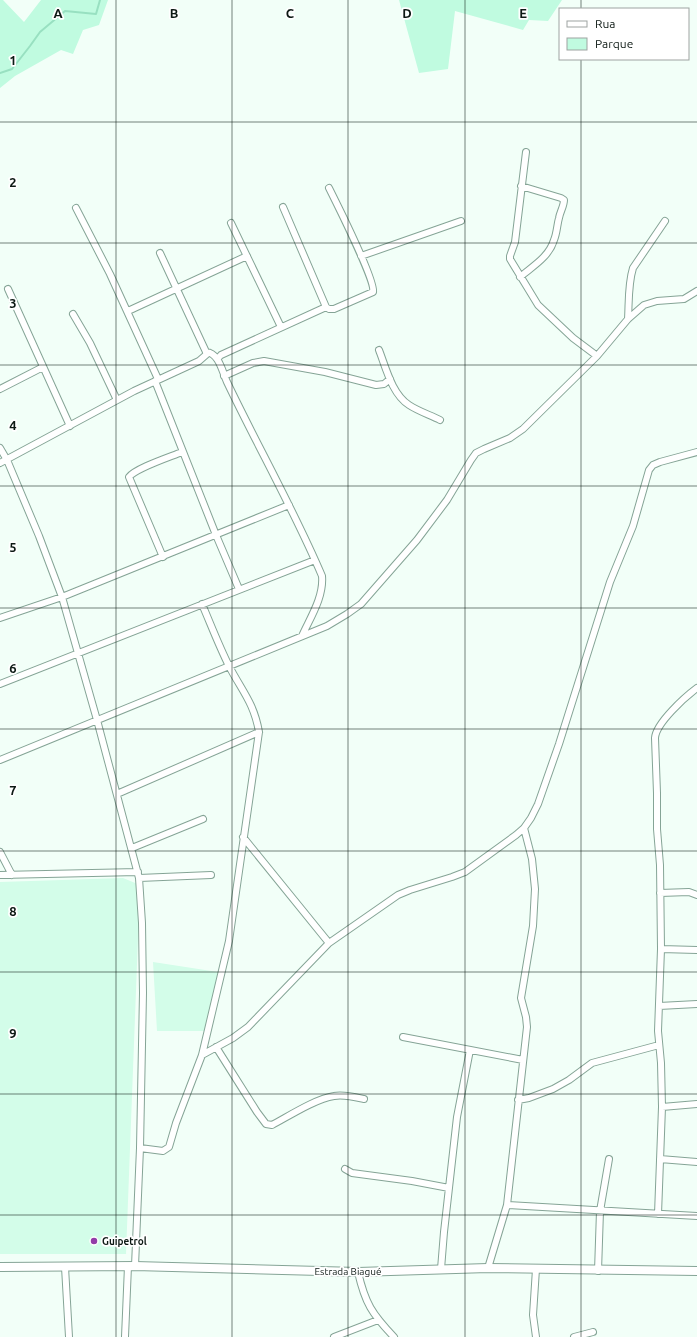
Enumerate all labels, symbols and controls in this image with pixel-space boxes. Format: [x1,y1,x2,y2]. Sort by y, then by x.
text: A [53,6,63,20]
text: B [170,6,179,20]
text: C [286,6,295,20]
text: D [402,6,412,20]
text: E [519,6,527,20]
legend [559,8,689,60]
text: Rua [595,17,616,30]
text: Parque [595,37,633,50]
text: 1 [9,53,17,67]
text: 2 [9,175,17,189]
text: 3 [9,296,17,310]
text: 4 [9,418,17,432]
text: 5 [9,540,17,554]
text: 6 [9,661,17,675]
text: 7 [9,783,17,797]
text: 8 [9,904,17,918]
text: 9 [9,1026,17,1040]
marker: Guipetrol [89,1236,99,1246]
place label: Guipetrol [102,1236,147,1247]
street label: Estrada Biagué [315,1266,381,1277]

